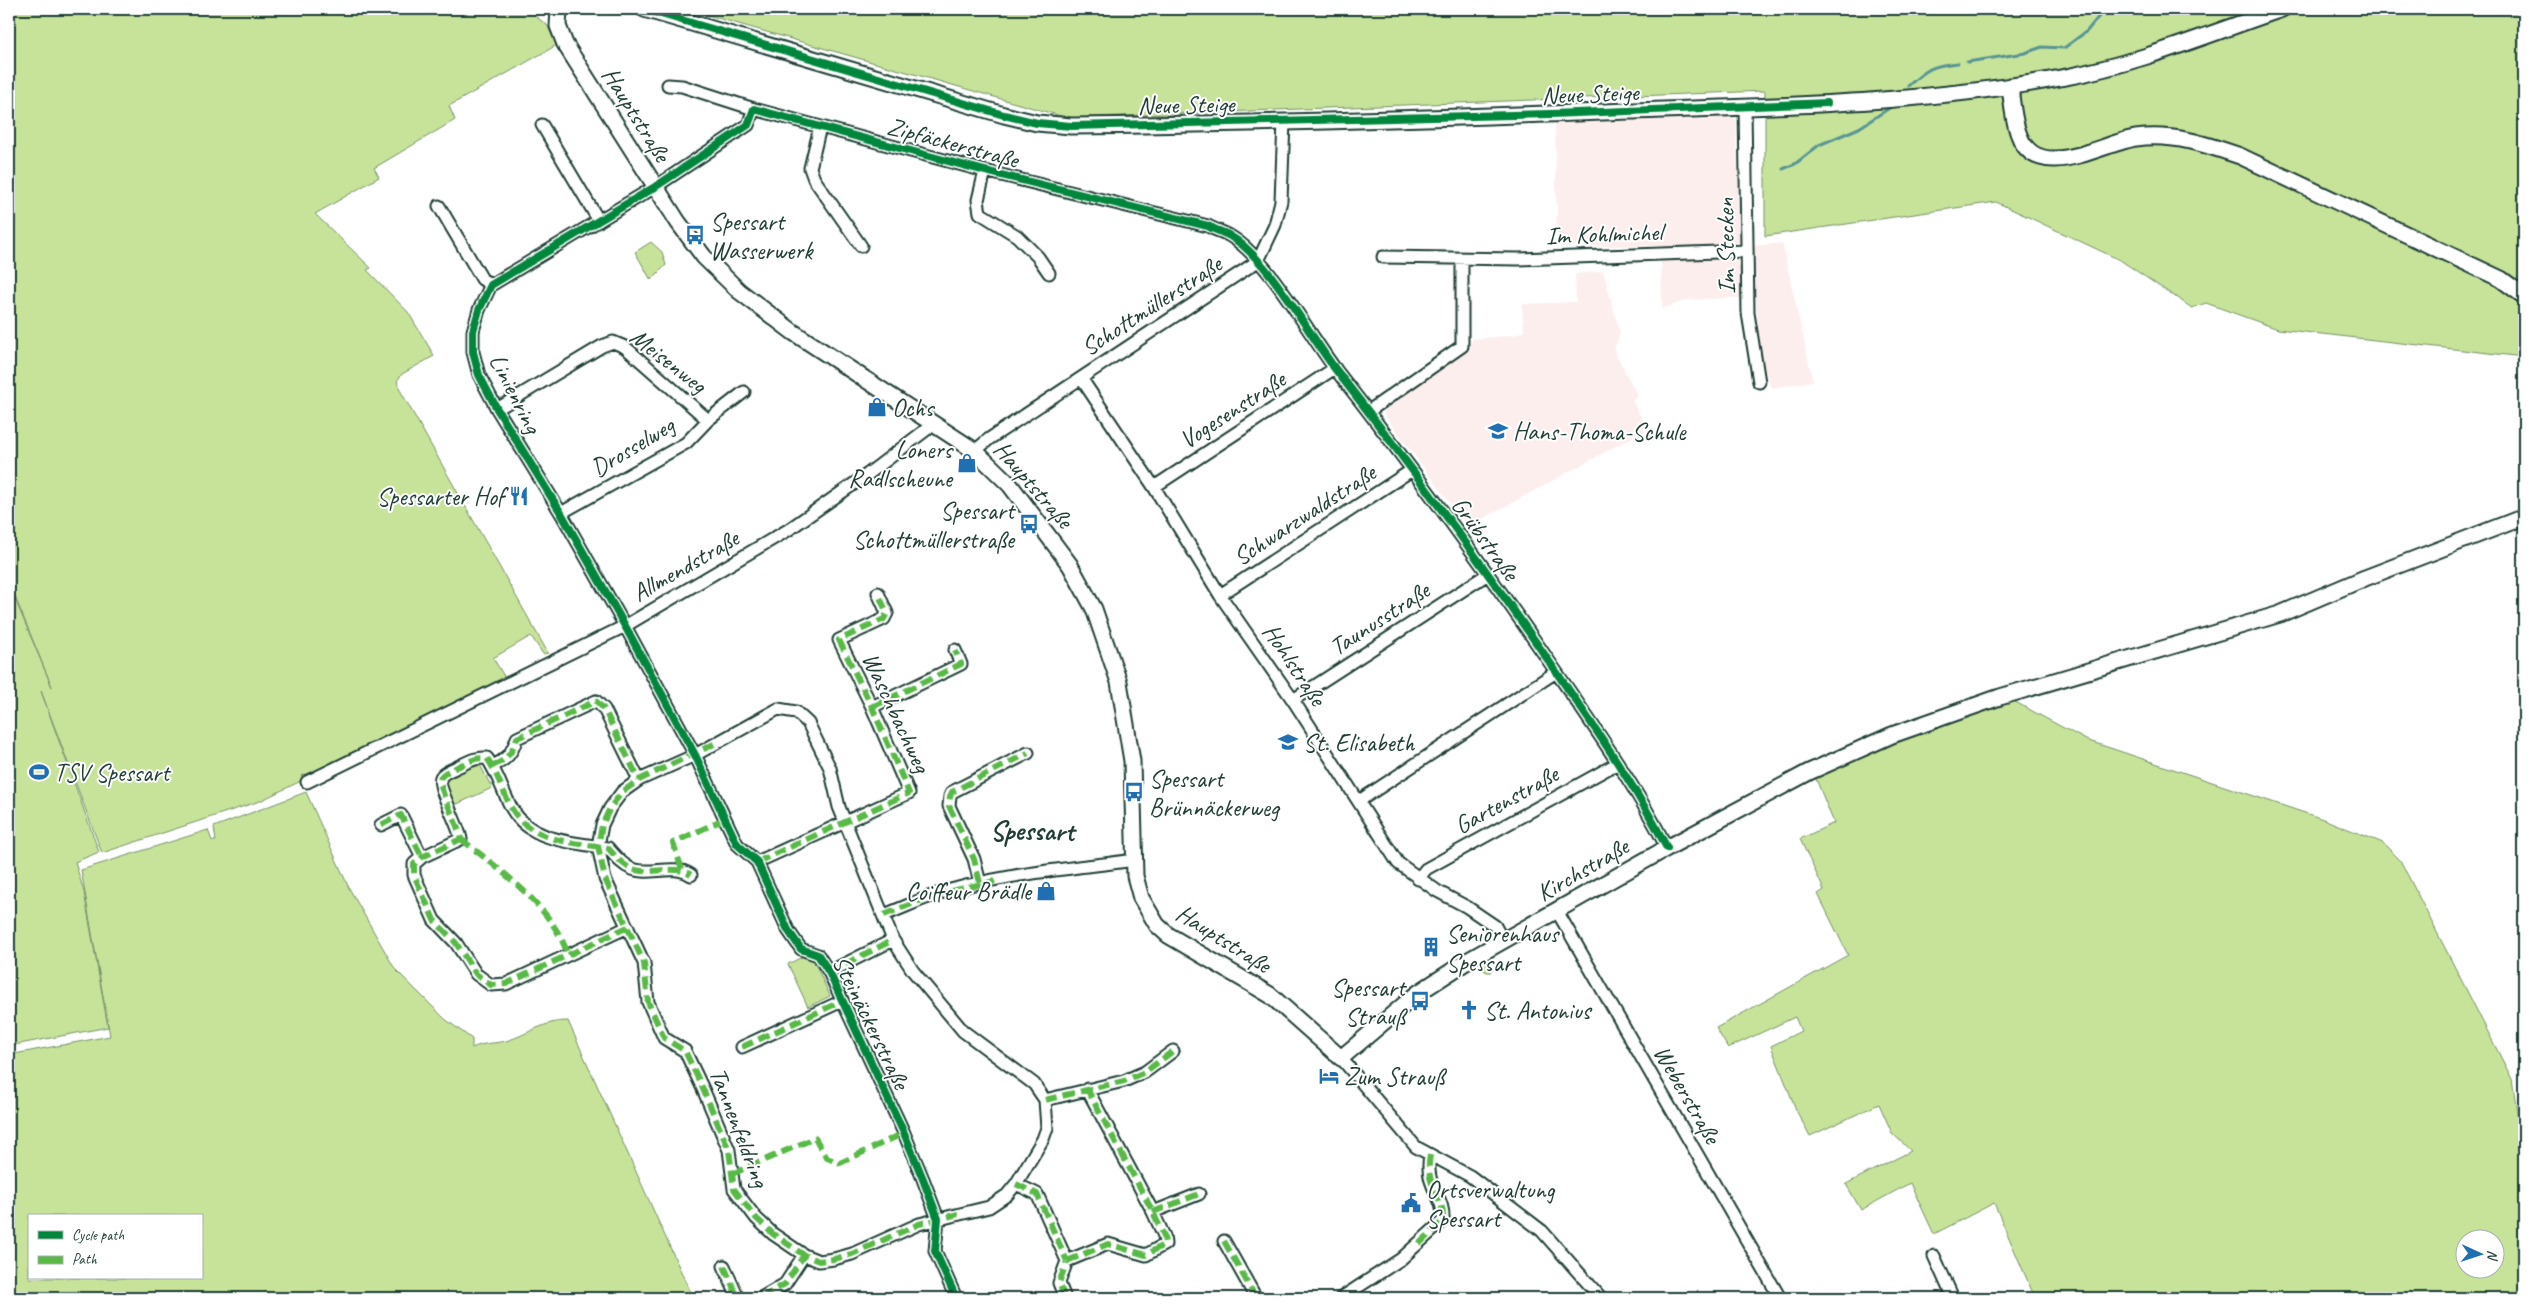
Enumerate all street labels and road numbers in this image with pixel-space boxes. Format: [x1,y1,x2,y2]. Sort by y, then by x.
street label: Hauptstraße [594,61,679,170]
street label: Neue Steige [1541,76,1641,112]
street label: Neue Steige [1137,88,1237,122]
street label: Zipfäckerstraße [884,110,1024,176]
street label: Im Stecken [1709,197,1743,294]
street label: Im Kohlmichel [1545,216,1668,252]
street label: Schottmüllerstraße [1075,247,1229,363]
street label: Meisenweg [624,321,714,401]
street label: Linienring [482,348,550,440]
street label: Vogesenstraße [1173,363,1293,456]
street label: Drosselweg [585,408,682,484]
street label: Hauptstraße [986,434,1081,537]
street label: Schwarzwaldstraße [1227,456,1383,573]
street label: Grübstraße [1444,490,1527,588]
street label: Allmendstraße [626,522,746,609]
street label: Taunusstraße [1323,574,1437,663]
street label: Hohlstraße [1255,617,1334,713]
street label: Waschbachweg [854,647,939,779]
street label: Gartenstraße [1449,757,1566,841]
street label: Kirchstraße [1531,830,1636,909]
street label: Hauptstraße [1170,897,1279,982]
street label: Steinäckerstraße [825,950,918,1096]
street label: Weberstraße [1646,1040,1729,1151]
street label: Tannenfeldring [702,1063,777,1194]

